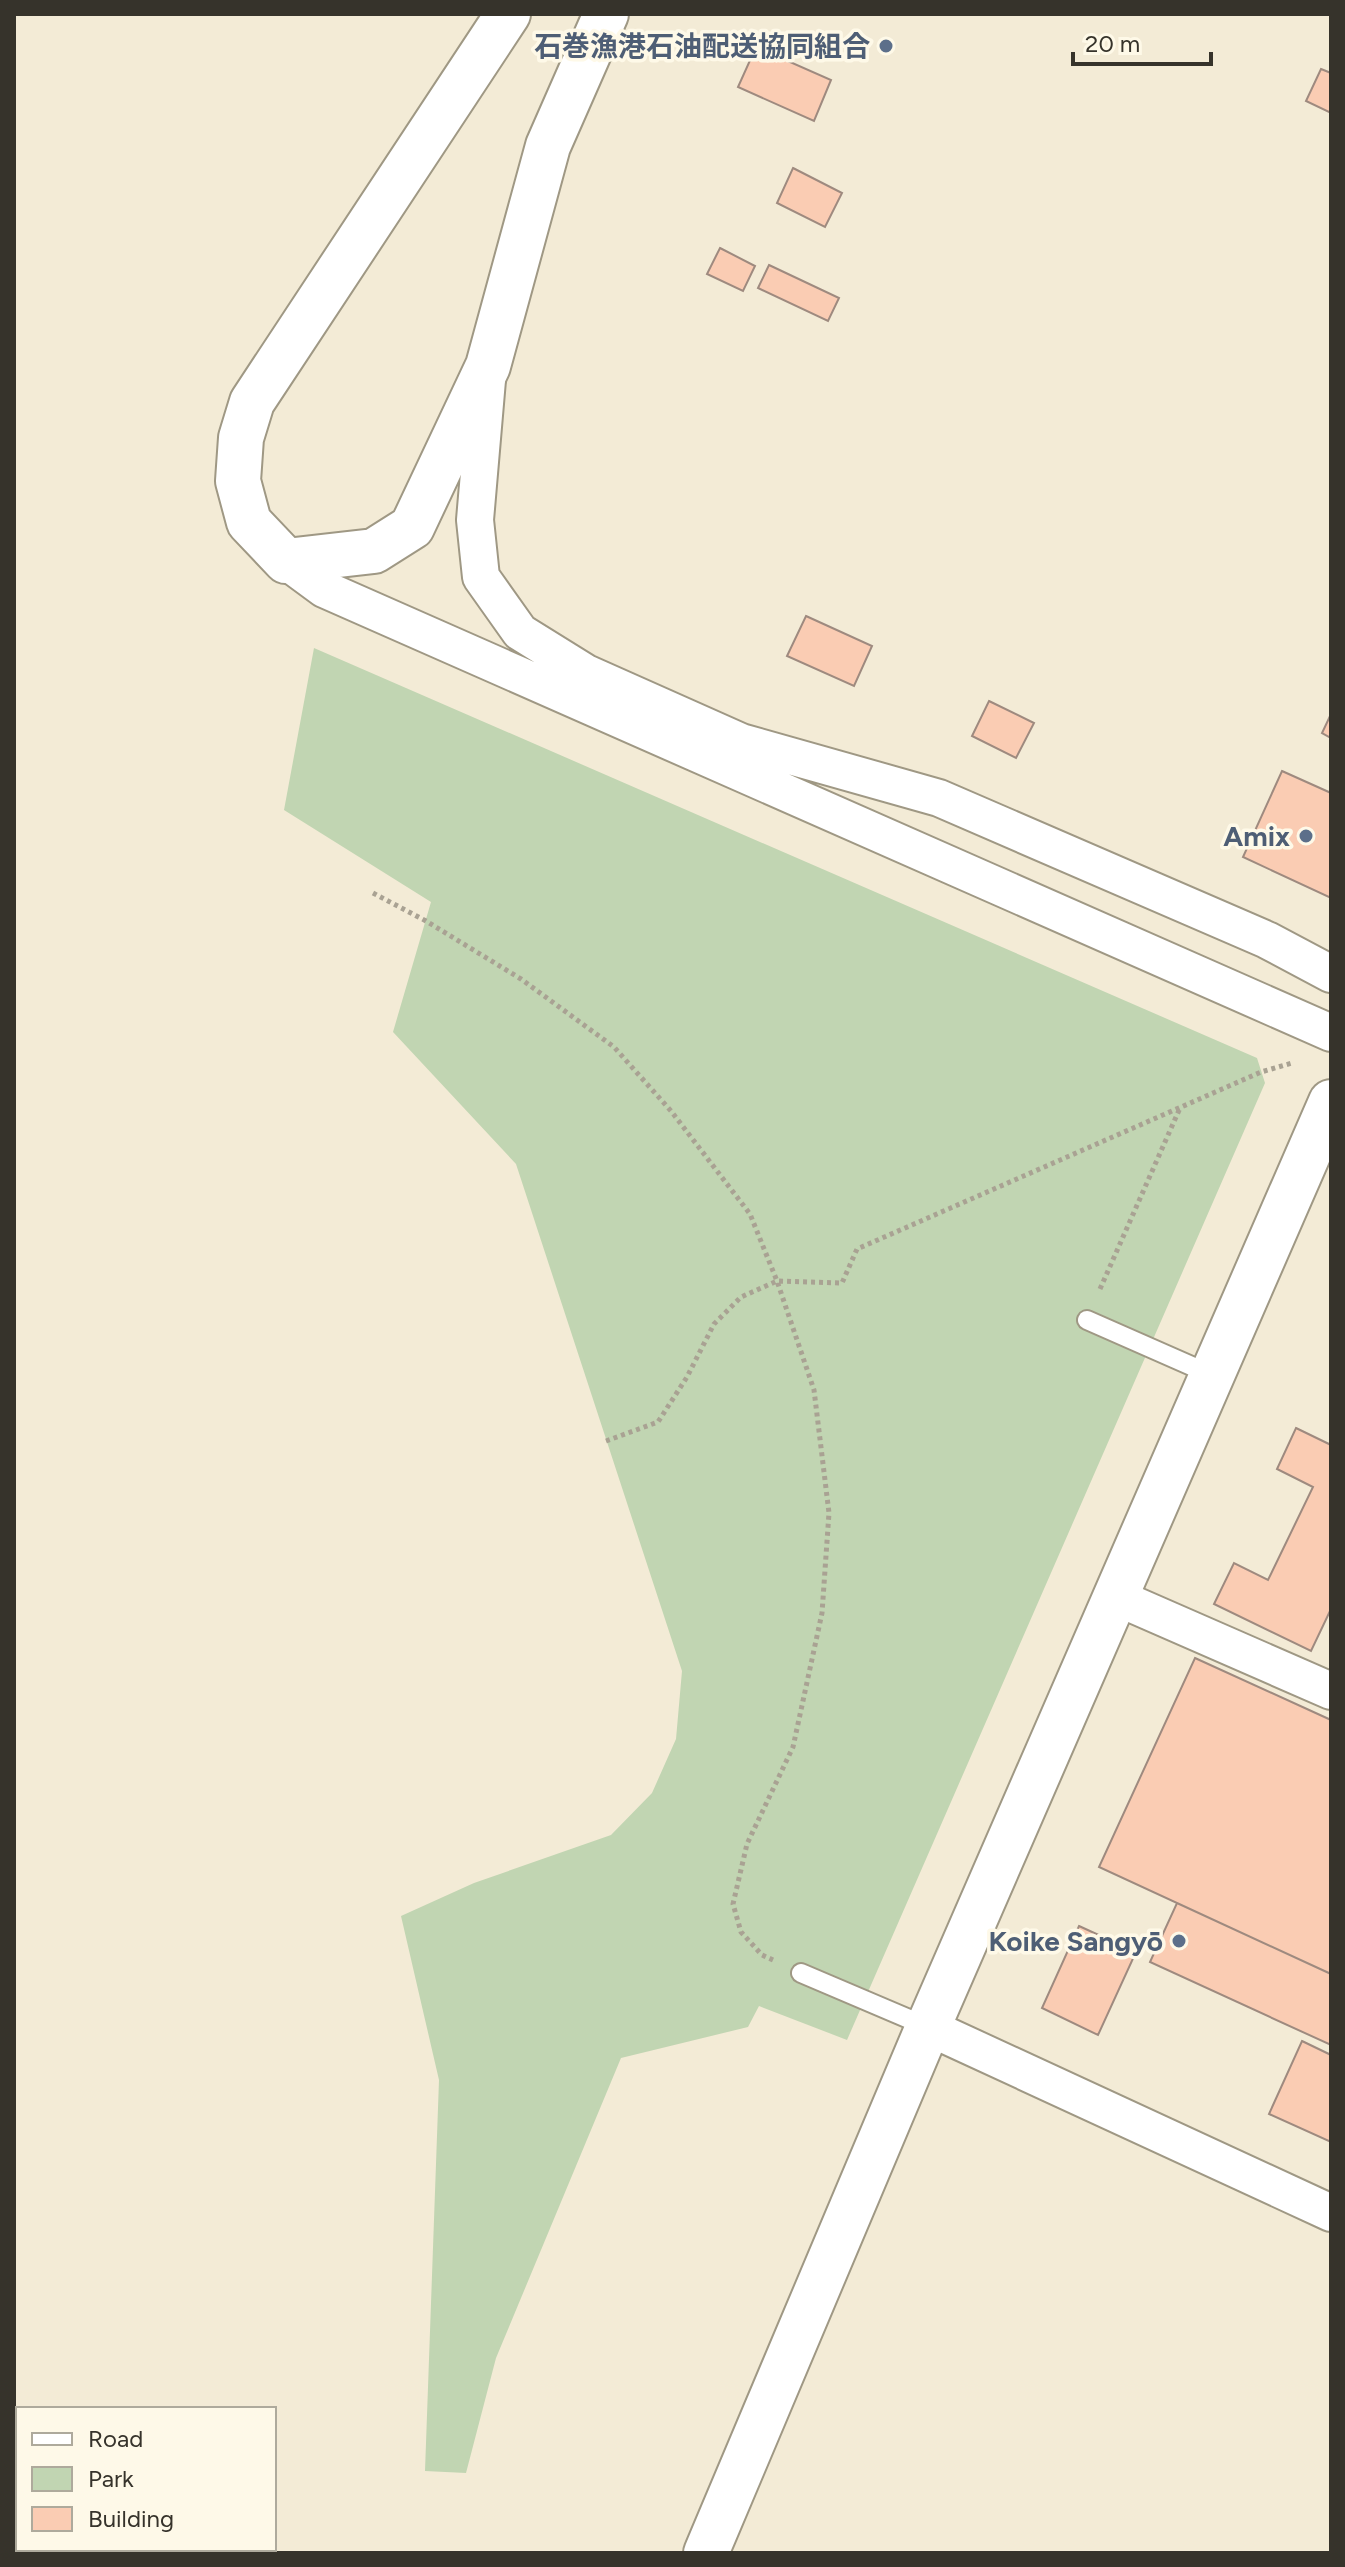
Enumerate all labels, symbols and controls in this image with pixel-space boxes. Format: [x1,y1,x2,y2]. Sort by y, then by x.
scale bar [1073,16,1211,66]
place label: 石巻漁港石油配送協同組合 [534,29,870,63]
text: 20 m [1085,29,1140,58]
marker: 石巻漁港石油配送協同組合 [877,37,895,55]
place label: Amix [1223,819,1290,853]
marker: Amix [1297,827,1315,845]
place label: Koike Sangyō [988,1924,1163,1958]
marker: Koike Sangyō [1170,1932,1188,1950]
legend [16,2407,276,2551]
text: Road [88,2424,143,2453]
text: Park [88,2464,134,2493]
text: Building [88,2504,174,2533]

